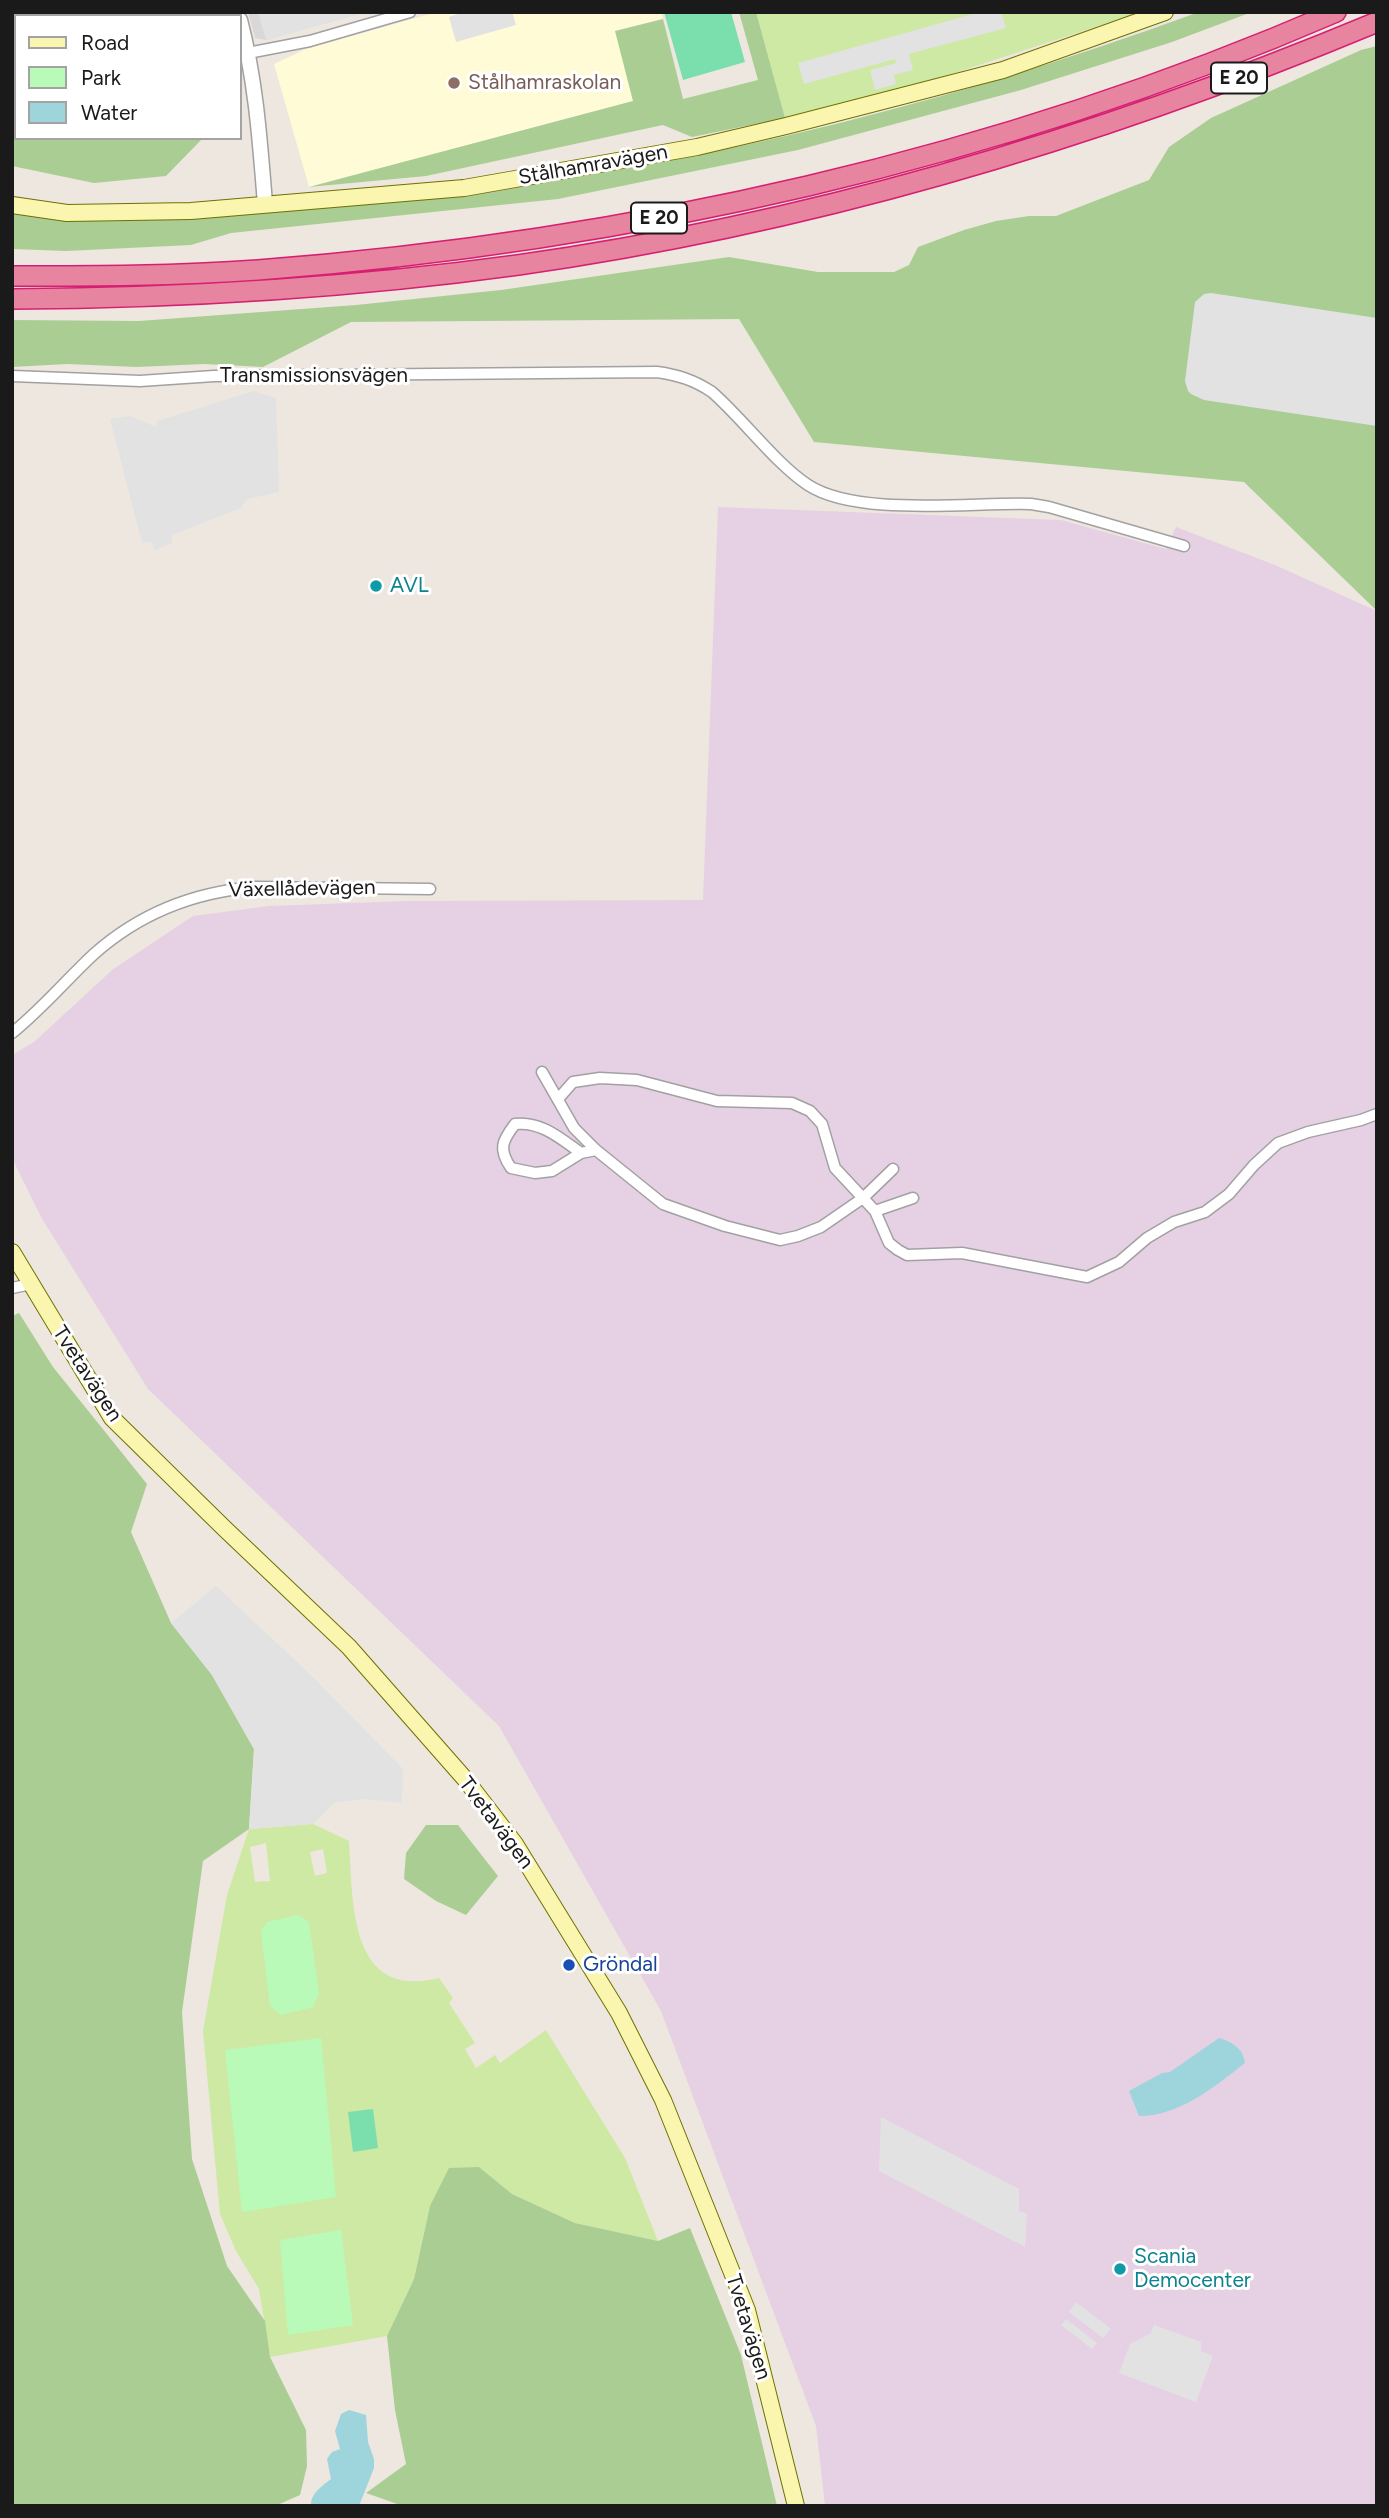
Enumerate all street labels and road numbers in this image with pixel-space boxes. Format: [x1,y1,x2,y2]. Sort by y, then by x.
road number: E 20 [1211,62,1267,94]
street label: Stålhamravägen [516,139,670,191]
road number: E 20 [631,202,687,233]
street label: Transmissionsvägen [220,363,408,389]
street label: Växellådevägen [228,875,376,903]
street label: Tvetavägen [47,1321,127,1427]
street label: Tvetavägen [453,1772,539,1874]
street label: Tvetavägen [720,2271,776,2383]

